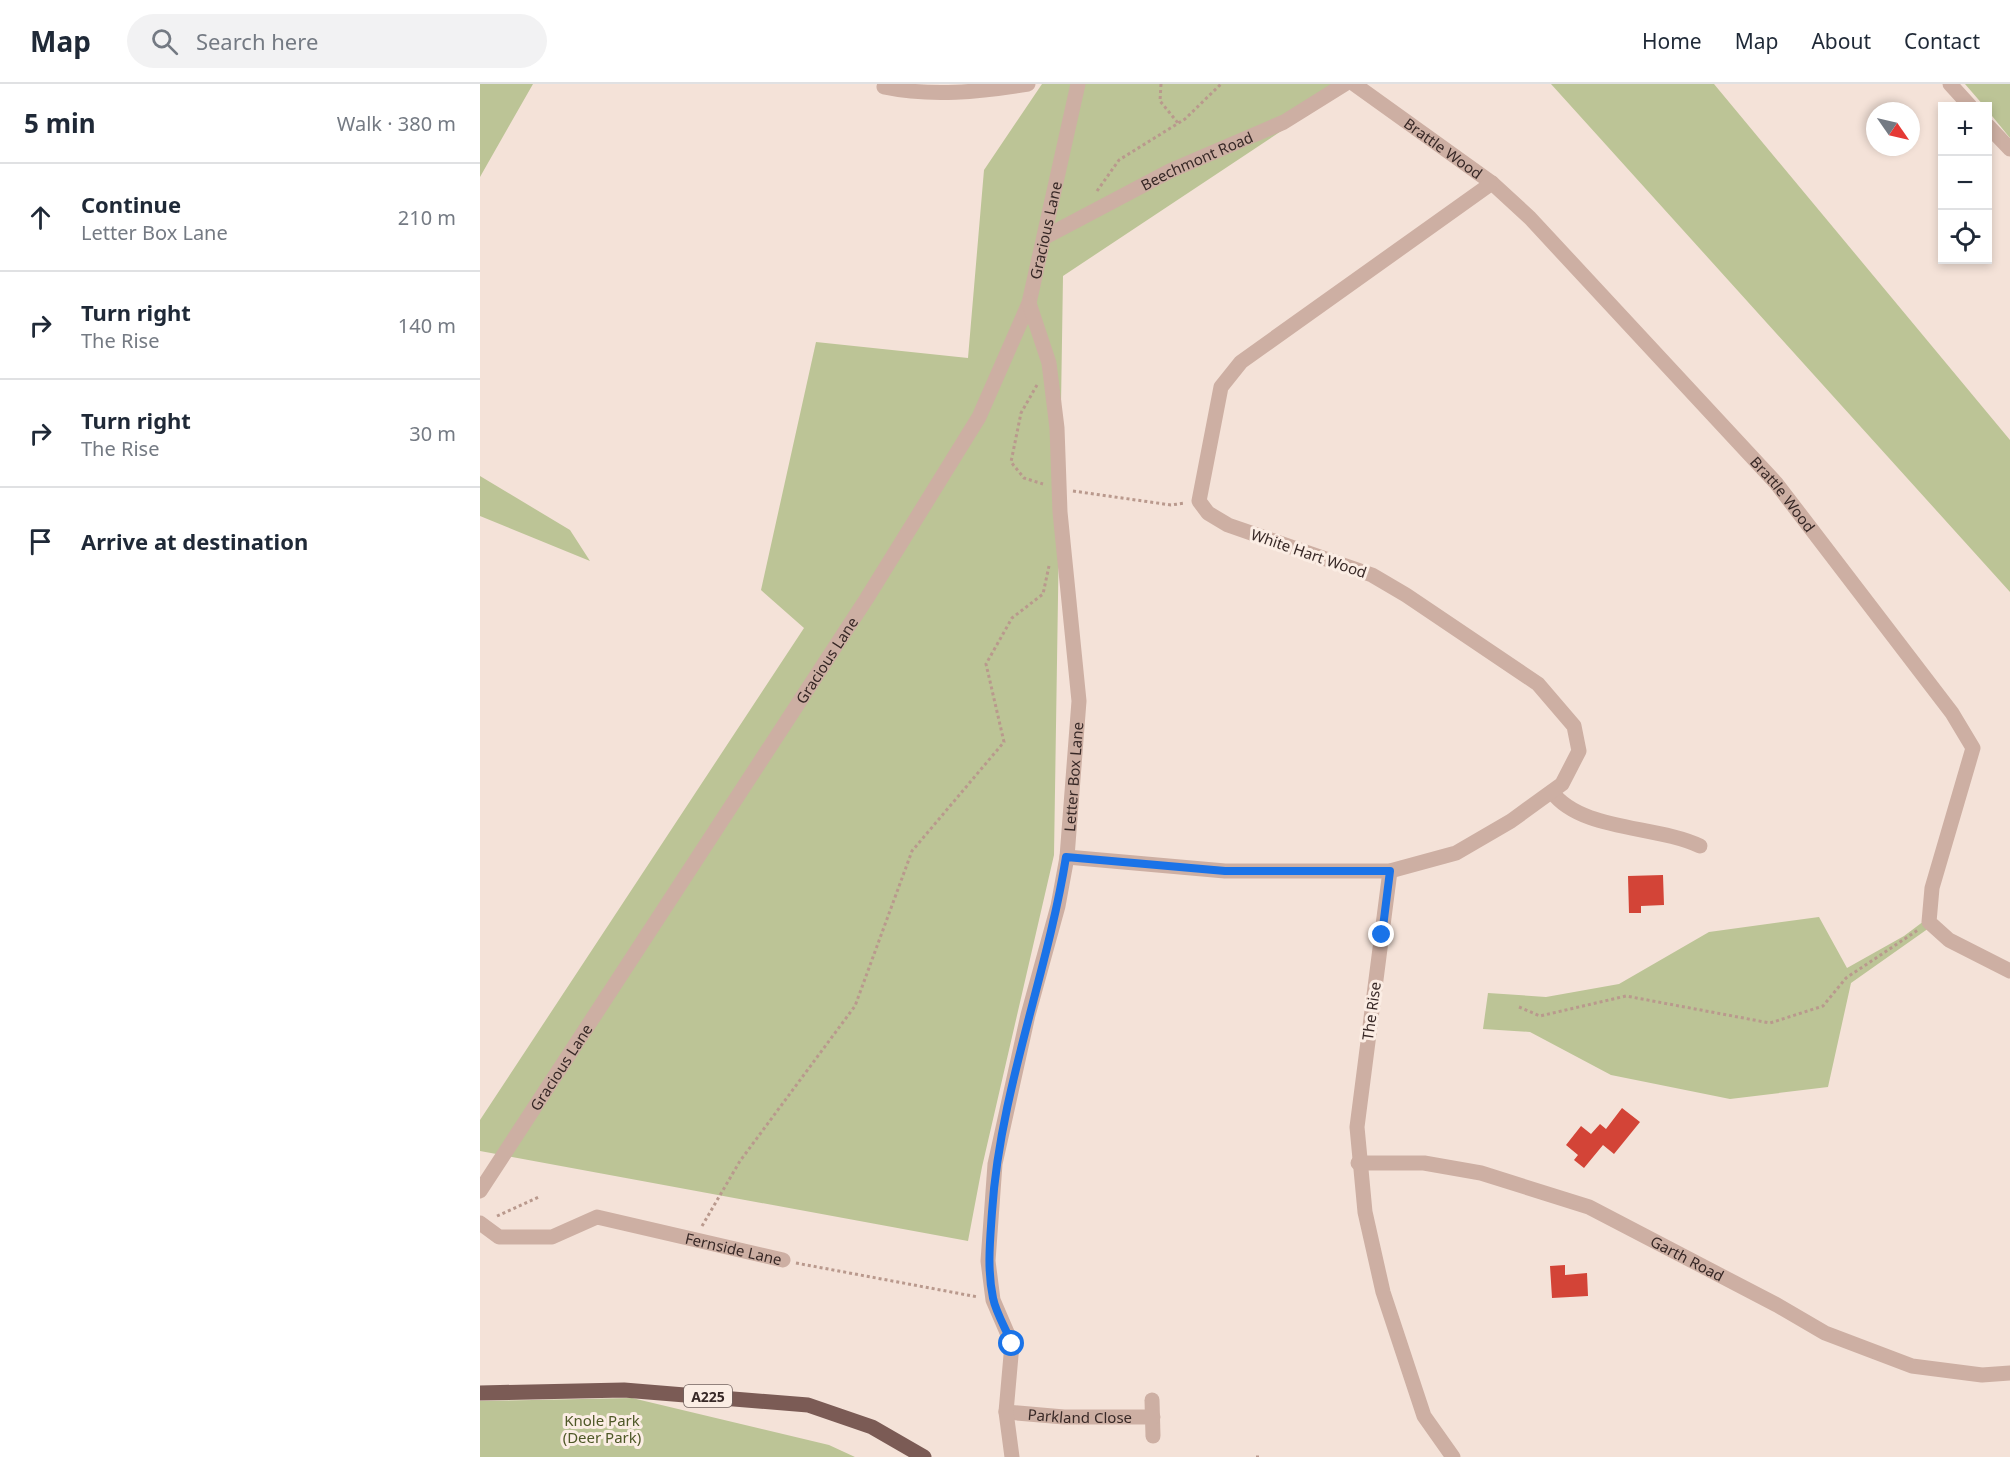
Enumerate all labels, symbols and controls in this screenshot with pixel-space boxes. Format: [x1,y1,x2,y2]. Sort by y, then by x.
search box [127,14,547,68]
text: Map [30,22,91,60]
icon: search [148,25,181,58]
text: Search here [196,26,318,56]
text: Home [1642,27,1702,55]
text: Map [1735,27,1778,55]
text: About [1811,27,1871,55]
text: Contact [1904,27,1980,55]
north arrow [1866,102,1920,156]
map controls [1938,102,1992,264]
button: + [1938,102,1992,156]
text: 5 min [24,105,96,141]
text: Walk · 380 m [337,110,456,137]
street label: Brattle Wood [1400,113,1487,183]
street label: Beechmont Road [1137,127,1256,195]
button: − [1938,156,1992,210]
street label: Gracious Lane [1025,179,1066,281]
text: Continue [81,189,181,219]
icon: ahead [24,201,57,234]
text: 210 m [398,204,456,231]
button: locate [1938,210,1992,264]
text: Letter Box Lane [81,219,228,246]
text: Turn right [81,297,191,327]
icon: right [24,309,57,342]
text: 140 m [398,312,456,339]
text: The Rise [81,327,159,354]
text: Turn right [81,405,191,435]
icon: right [24,417,57,450]
text: 30 m [409,420,456,447]
text: The Rise [81,435,159,462]
street label: Brattle Wood [1746,452,1820,536]
street label: White Hart Wood [1249,524,1369,582]
icon: arrive [24,525,57,558]
text: Arrive at destination [81,526,308,556]
street label: Gracious Lane [791,613,862,707]
street label: Letter Box Lane [1059,721,1087,833]
route end [1368,921,1394,947]
street label: The Rise [1357,980,1385,1042]
street label: Gracious Lane [525,1020,597,1114]
street label: Fernside Lane [683,1228,784,1269]
street label: Garth Road [1647,1231,1728,1286]
route start [998,1330,1024,1356]
road number: A225 [684,1385,732,1407]
street label: Parkland Close [1027,1404,1132,1427]
park label: Knole Park (Deer Park) [563,1410,641,1447]

